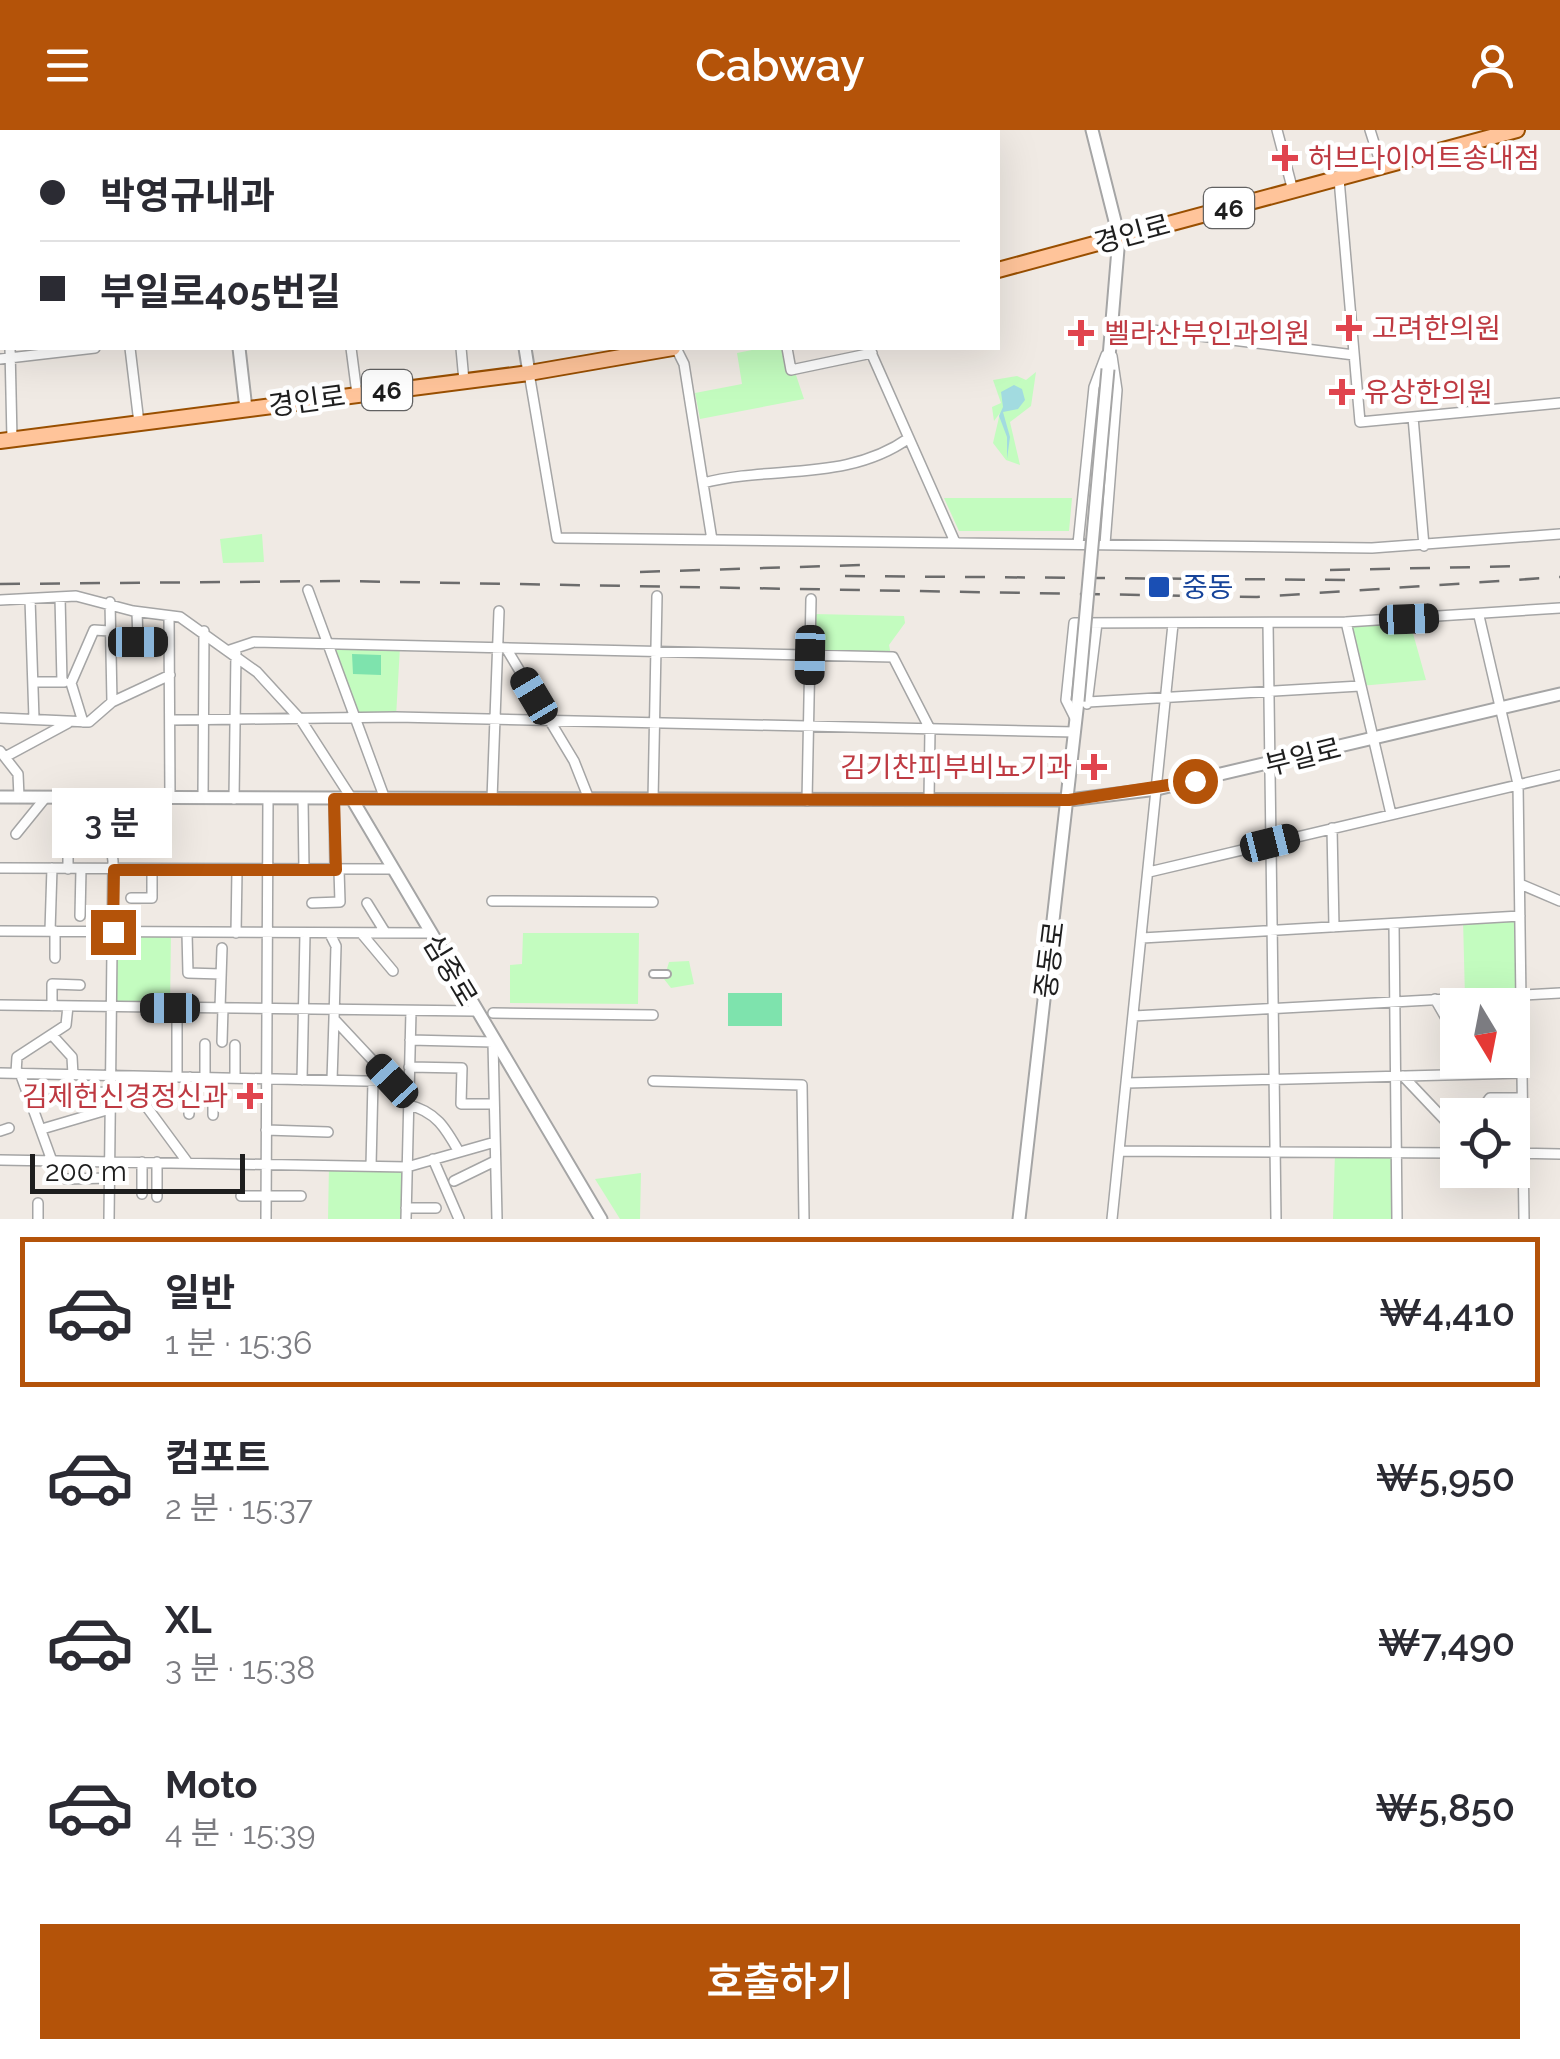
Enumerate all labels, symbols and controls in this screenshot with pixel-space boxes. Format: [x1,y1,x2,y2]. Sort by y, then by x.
icon: menu [40,38,95,93]
icon: person [1465,38,1520,93]
text: Cabway [695,39,865,92]
place label: 허브다이어트송내점 [1308,142,1540,175]
marker: 허브다이어트송내점 [1272,145,1298,171]
text: 박영규내과 [100,173,275,218]
road number: 46 [1204,188,1254,228]
street label: 경인로 [1090,208,1174,260]
text: 부일로405번길 [100,269,341,314]
place label: 고려한의원 [1372,312,1501,345]
marker: 고려한의원 [1336,315,1362,341]
place label: 벨라산부인과의원 [1104,317,1310,350]
marker: 벨라산부인과의원 [1068,320,1094,346]
road number: 46 [362,370,412,410]
place label: 유상한의원 [1364,376,1493,409]
street label: 경인로 [266,379,348,423]
marker: 유상한의원 [1329,379,1355,405]
place label: 중동 [1182,571,1234,604]
marker: 중동 [1146,574,1172,600]
car [1378,603,1440,635]
car [794,625,826,685]
car [108,627,168,657]
car [506,663,562,729]
street label: 부일로 [1262,732,1344,782]
place label: 김기찬피부비뇨기과 [840,751,1072,784]
marker: 김기찬피부비뇨기과 [1081,754,1107,780]
route start [1173,759,1218,804]
callout: 3 분 [53,787,173,857]
text: 3 분 [85,804,139,841]
car [1237,821,1303,865]
route end [91,910,136,955]
street label: 중동로 [1029,920,1071,1000]
street label: 심중로 [416,928,484,1012]
north arrow [1440,988,1530,1078]
map controls [1440,988,1530,1188]
car [140,993,200,1023]
car [361,1049,423,1113]
place label: 김제헌신경정신과 [22,1080,228,1113]
marker: 김제헌신경정신과 [237,1083,263,1109]
button: locate [1440,1098,1530,1188]
scale bar [30,1149,245,1194]
text: 200 m [45,1155,127,1188]
icon: car [45,1267,135,1357]
text: 일반 [165,1270,235,1315]
text: ₩4,410 [1379,1290,1515,1335]
text: 1 분 · 15:36 [165,1324,312,1361]
icon: car [45,1432,135,1522]
text: 컴포트 [165,1435,270,1480]
text: ₩5,950 [1376,1455,1515,1500]
text: 2 분 · 15:37 [165,1489,313,1526]
icon: car [45,1597,135,1687]
text: XL [165,1597,212,1642]
text: ₩7,490 [1377,1620,1515,1665]
text: 3 분 · 15:38 [165,1649,315,1686]
icon: car [45,1762,135,1852]
text: Moto [165,1762,258,1807]
text: ₩5,850 [1375,1785,1515,1830]
text: 4 분 · 15:39 [165,1814,315,1851]
button: 호출하기 [40,1924,1520,2039]

